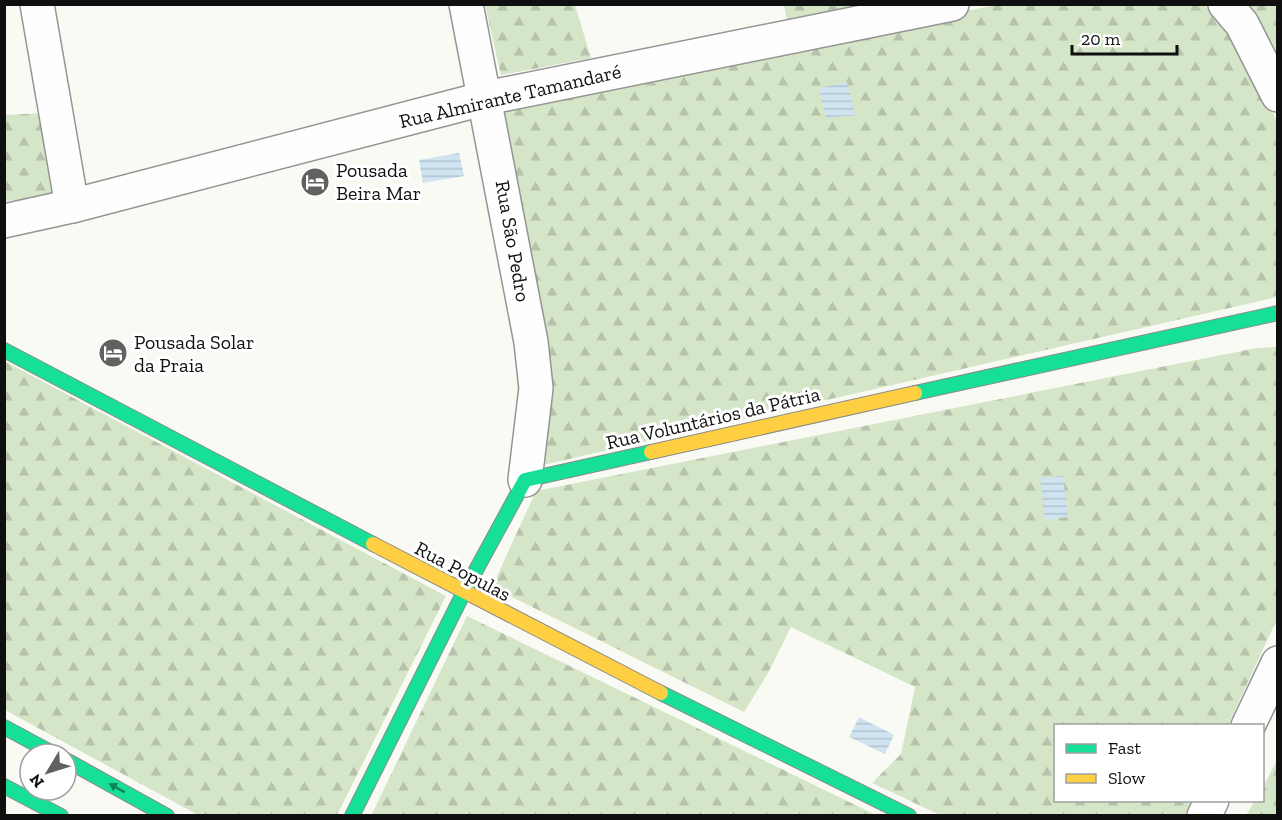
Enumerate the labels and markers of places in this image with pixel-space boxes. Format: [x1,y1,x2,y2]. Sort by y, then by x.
place label: Pousada Beira Mar [336,158,421,205]
hotel icon: Pousada Beira Mar [299,166,331,198]
place label: Pousada Solar da Praia [134,330,254,377]
hotel icon: Pousada Solar da Praia [97,337,129,369]

